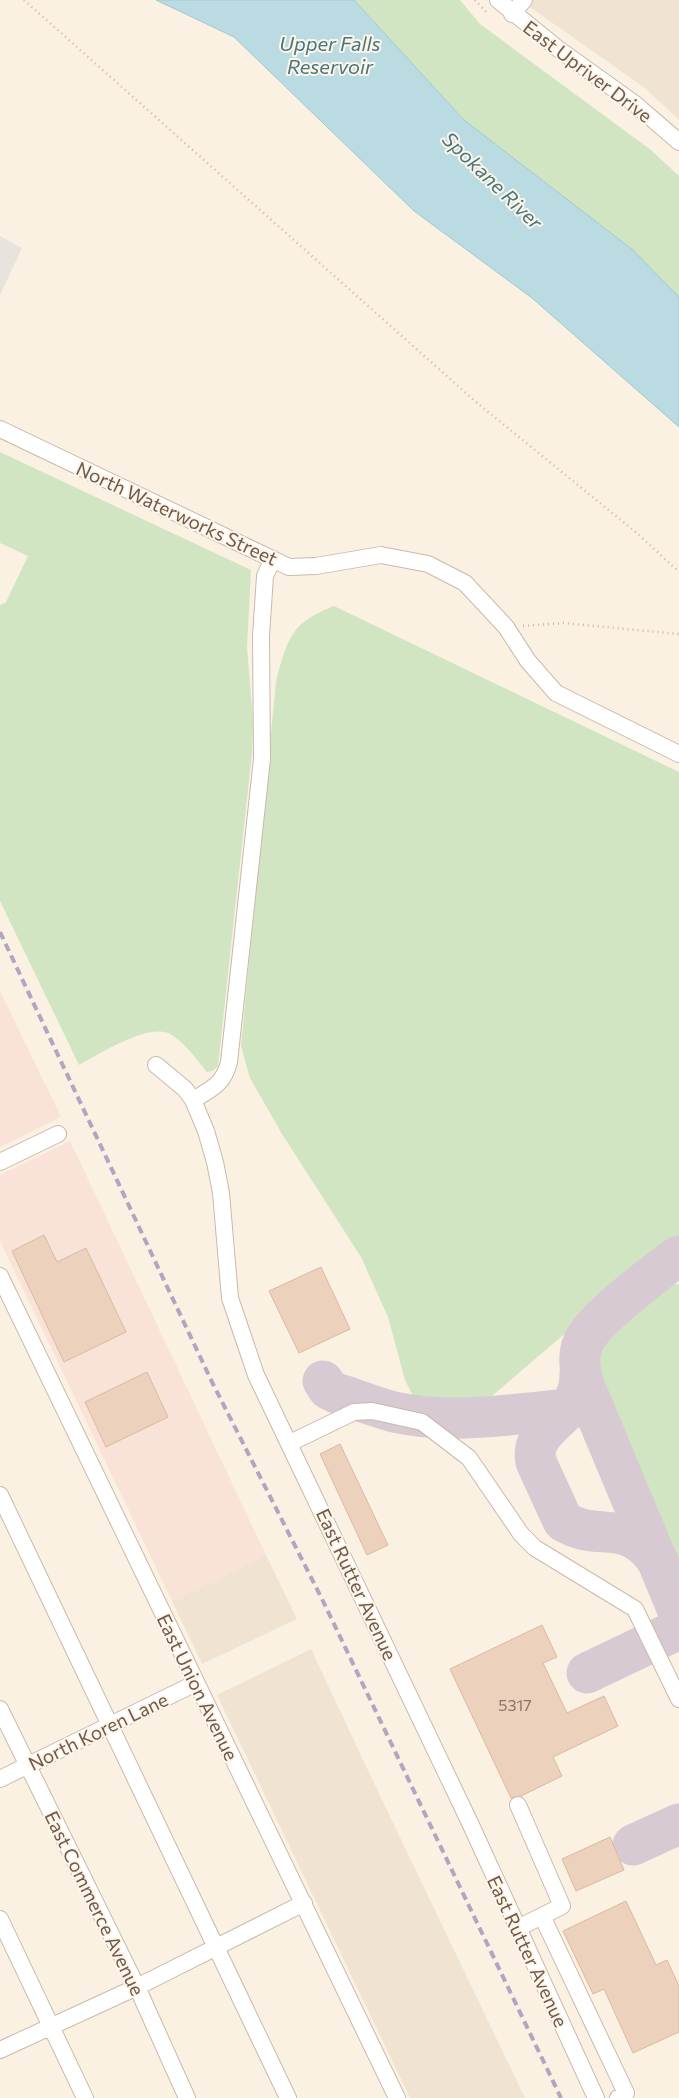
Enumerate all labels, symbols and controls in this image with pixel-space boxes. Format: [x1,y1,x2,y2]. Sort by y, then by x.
street label: East Upriver Drive [519,15,657,127]
water label: Upper Falls Reservoir [279,31,381,78]
water label: Spokane River [438,126,549,234]
street label: North Waterworks Street [73,456,281,570]
street label: East Rutter Avenue [312,1505,402,1663]
street label: East Union Avenue [153,1610,243,1764]
street label: North Koren Lane [24,1687,172,1775]
house number: 5317 [498,1695,532,1714]
street label: East Commerce Avenue [40,1807,150,1999]
street label: East Rutter Avenue [483,1872,573,2030]

